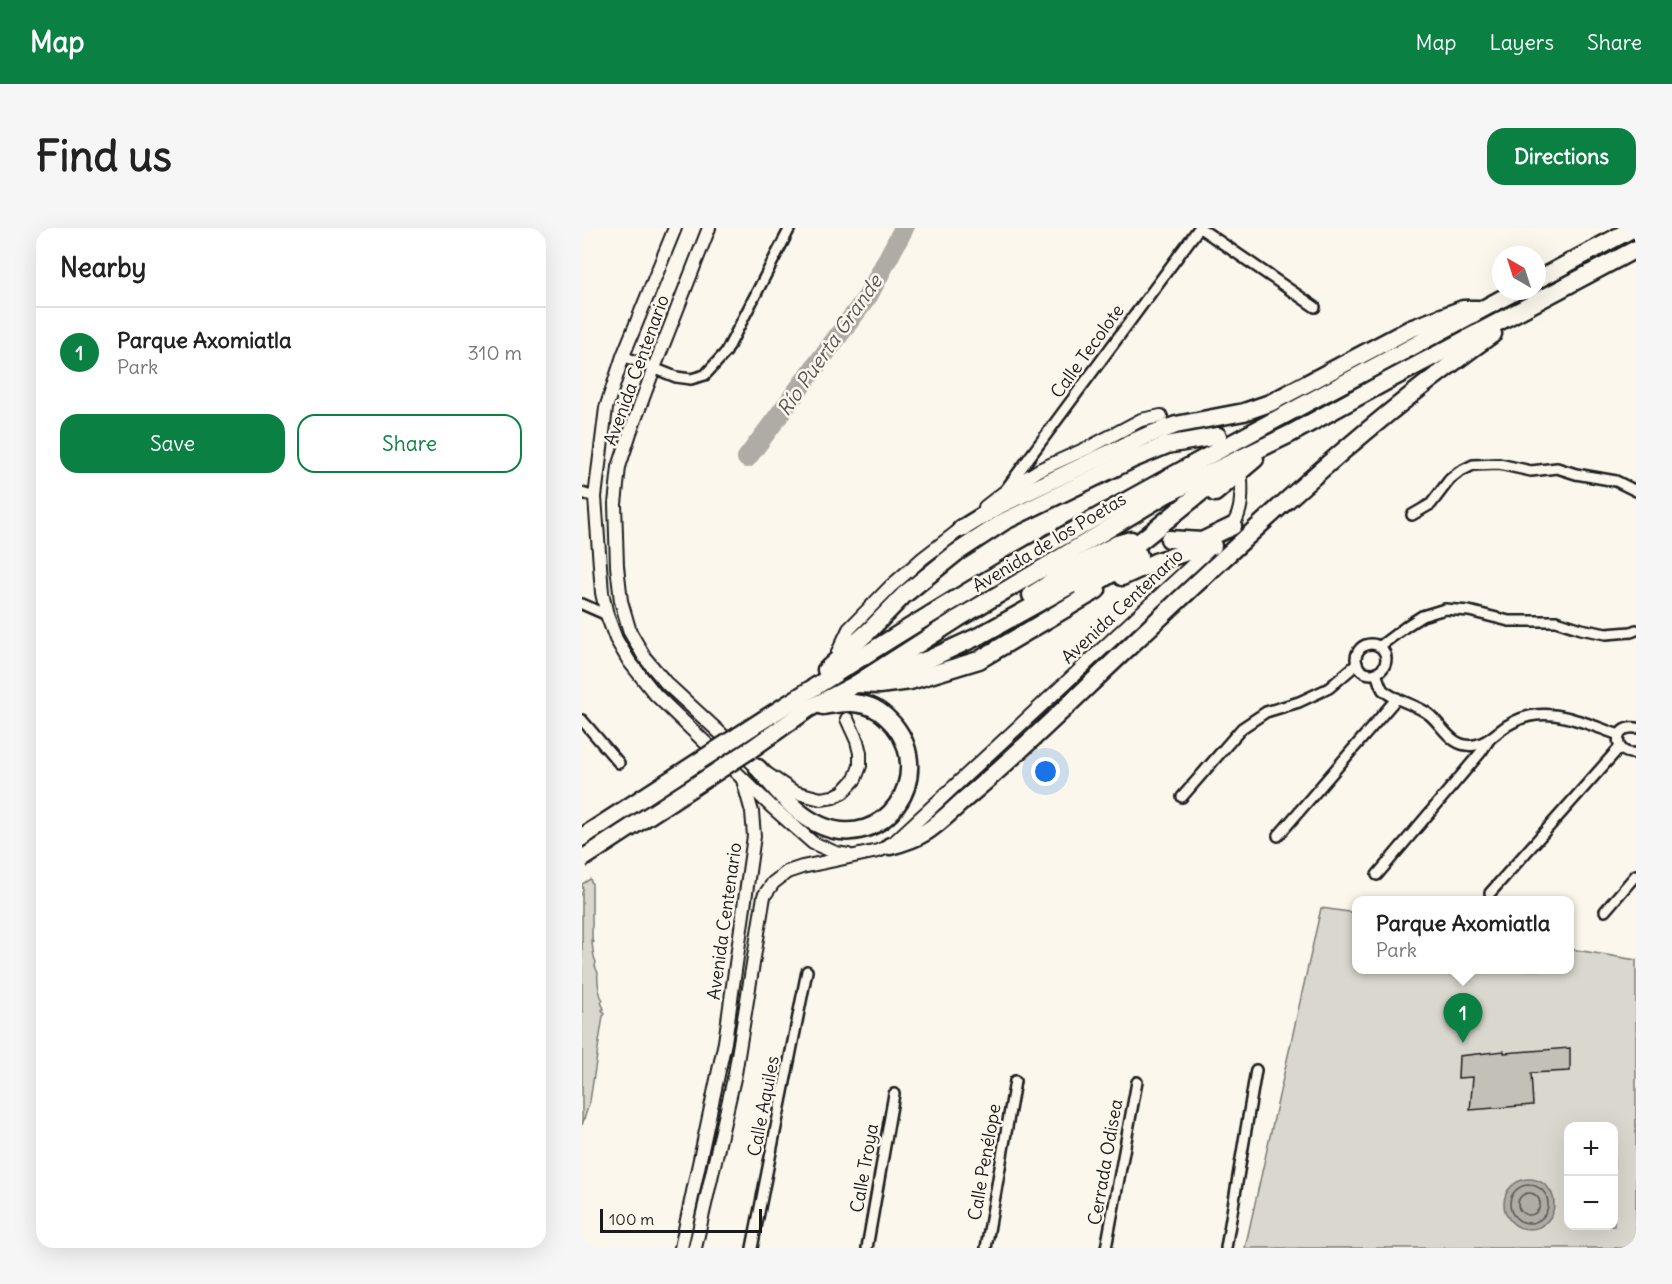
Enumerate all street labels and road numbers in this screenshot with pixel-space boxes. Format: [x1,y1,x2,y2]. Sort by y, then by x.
street label: Avenida Centenario [598,292,674,448]
street label: Calle Tecolote [1045,300,1129,402]
street label: Avenida de los Poetas [968,487,1130,597]
street label: Avenida Centenario [1056,544,1188,668]
street label: Avenida Centenario [702,841,746,1001]
street label: Calle Aquiles [742,1054,784,1158]
street label: Cerrada Odisea [1083,1097,1127,1227]
street label: Calle Penélope [962,1102,1006,1222]
street label: Calle Troya [845,1122,883,1214]

